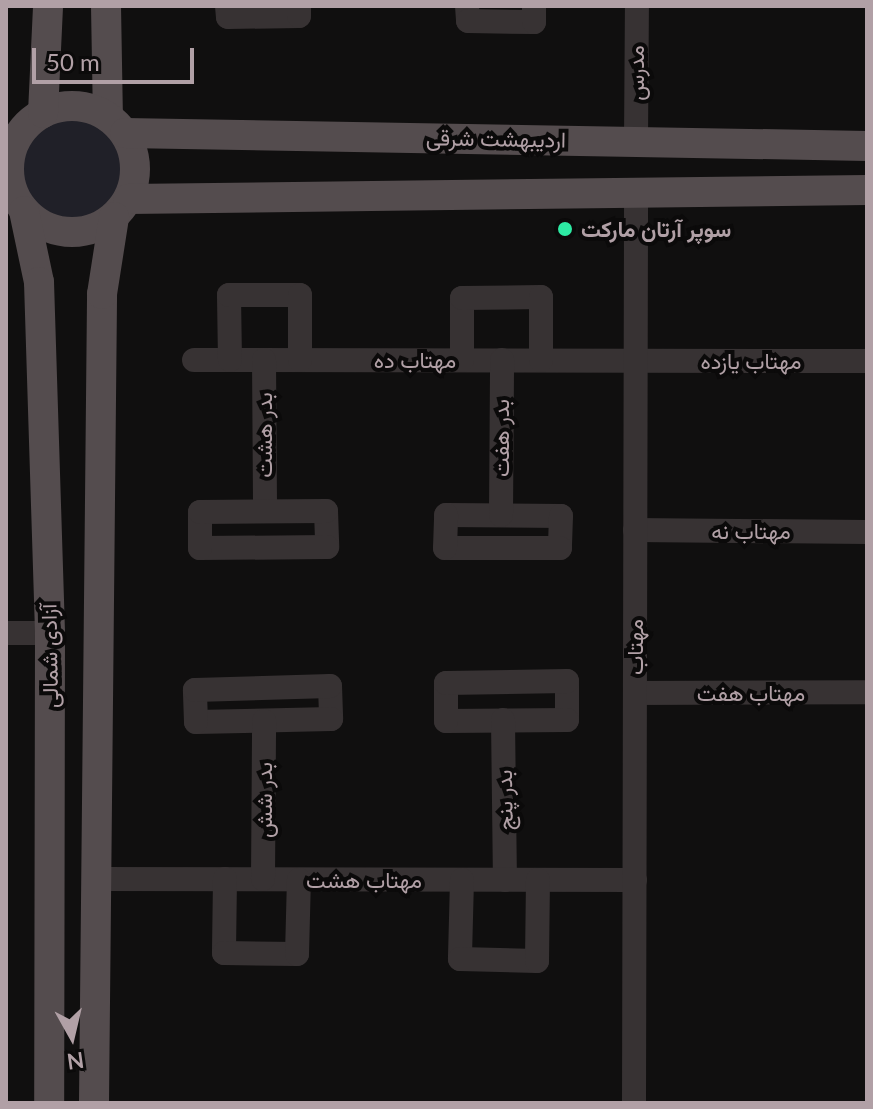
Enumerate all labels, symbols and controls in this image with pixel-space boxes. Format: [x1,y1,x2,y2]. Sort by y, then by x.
scale bar [36,32,198,82]
street label: مدرس [623,45,649,101]
text: 50 m [46,47,100,76]
street label: اردیبهشت شرقی [426,124,566,152]
place label: سوپر آرتان مارکت [581,216,731,242]
marker: سوپر آرتان مارکت [556,220,574,238]
street label: مهتاب ده [374,347,456,373]
street label: مهتاب یازده [701,348,801,374]
street label: بدر هشت [251,392,277,478]
street label: بدر هفت [488,399,514,477]
street label: مهتاب نه [711,518,791,544]
street label: آزادی شمالی [35,604,63,708]
street label: مهتاب [622,619,648,675]
street label: مهتاب هفت [697,680,805,706]
street label: بدر شش [251,762,277,838]
street label: بدر پنج [490,769,518,831]
street label: مهتاب هشت [306,867,422,893]
north arrow [32,997,112,1077]
text: N [65,1047,86,1076]

